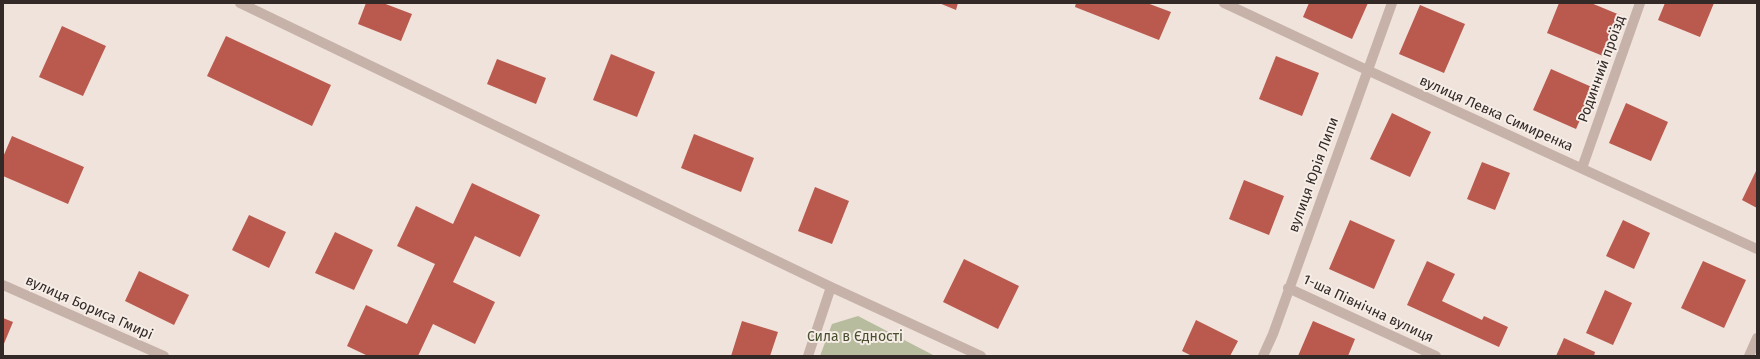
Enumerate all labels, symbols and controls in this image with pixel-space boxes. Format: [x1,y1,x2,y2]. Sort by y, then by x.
street label: Родинний проїзд [1575,13,1629,125]
street label: вулиця Левка Симиренка [1417,72,1575,156]
street label: вулиця Юрія Липи [1285,115,1343,235]
street label: 1-ша Північна вулиця [1300,271,1436,347]
street label: вулиця Бориса Гмирі [23,272,155,344]
park label: Сила в Єдності [807,329,903,345]

